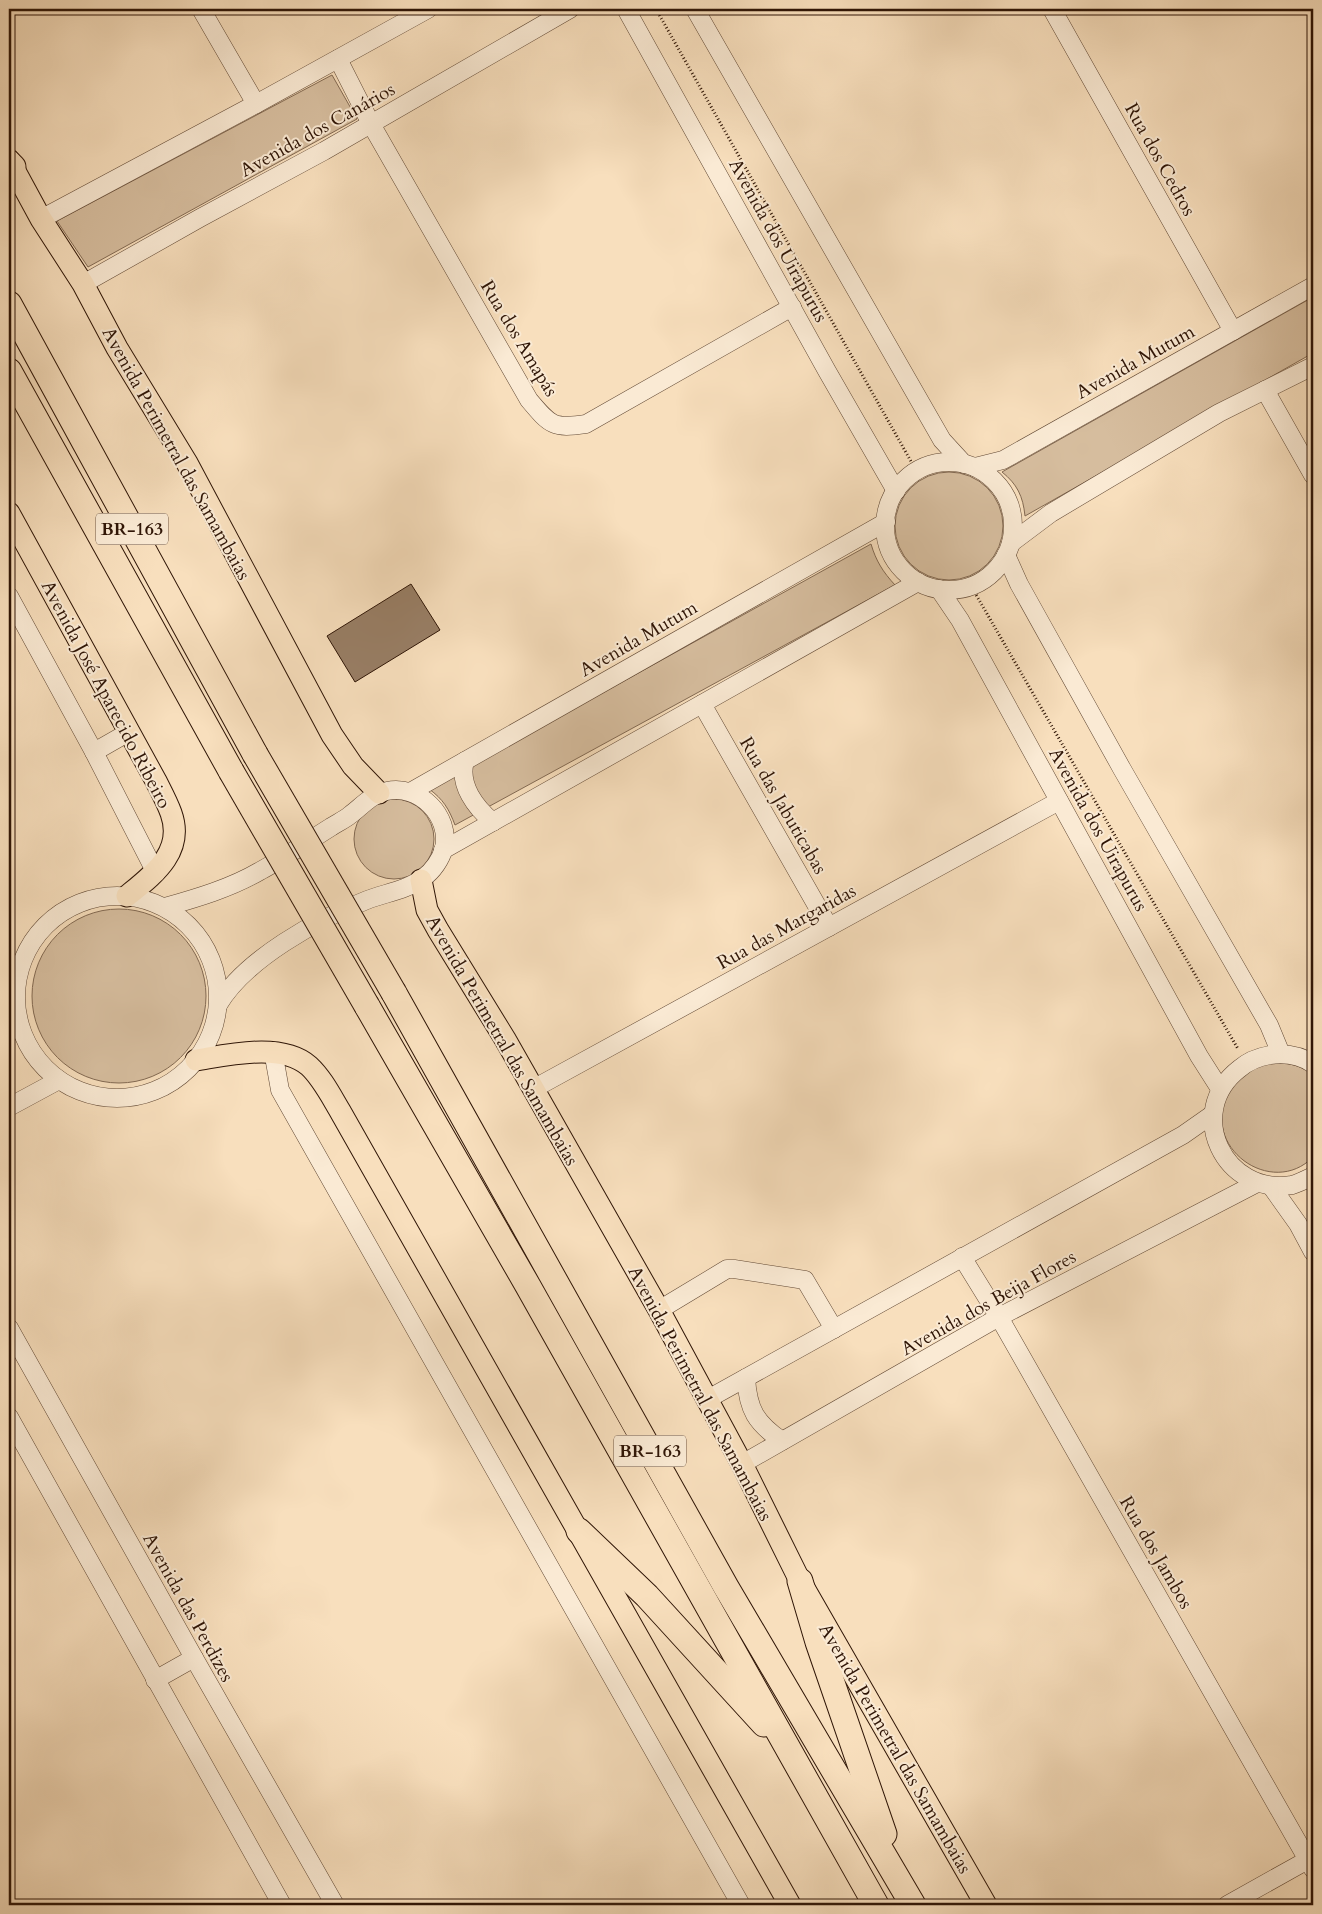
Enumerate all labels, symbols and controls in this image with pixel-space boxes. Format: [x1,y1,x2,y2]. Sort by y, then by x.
street label: Avenida dos Canários [235,76,400,183]
street label: Rua dos Cedros [1118,98,1202,221]
street label: Avenida dos Uirapurus [722,154,834,327]
street label: Rua dos Amapás [474,276,564,401]
street label: Avenida Mutum [1071,318,1200,405]
street label: Avenida Perimetral das Samambaias [96,322,257,585]
road number: BR-163 [96,514,168,544]
street label: Avenida José Aparecido Ribeiro [35,576,177,813]
street label: Avenida Mutum [575,594,703,683]
street label: Rua das Jabuticabas [733,732,833,879]
street label: Avenida dos Uirapurus [1042,743,1154,916]
street label: Rua das Margaridas [712,878,861,976]
street label: Avenida Perimetral das Samambaias [420,910,585,1171]
street label: Avenida dos Beija Flores [896,1244,1081,1362]
street label: Avenida Perimetral das Samambaias [622,1261,779,1526]
road number: BR-163 [614,1435,686,1466]
street label: Rua dos Jambos [1113,1491,1199,1614]
street label: Avenida das Perdizes [136,1528,240,1687]
street label: Avenida Perimetral das Samambaias [813,1618,978,1879]

